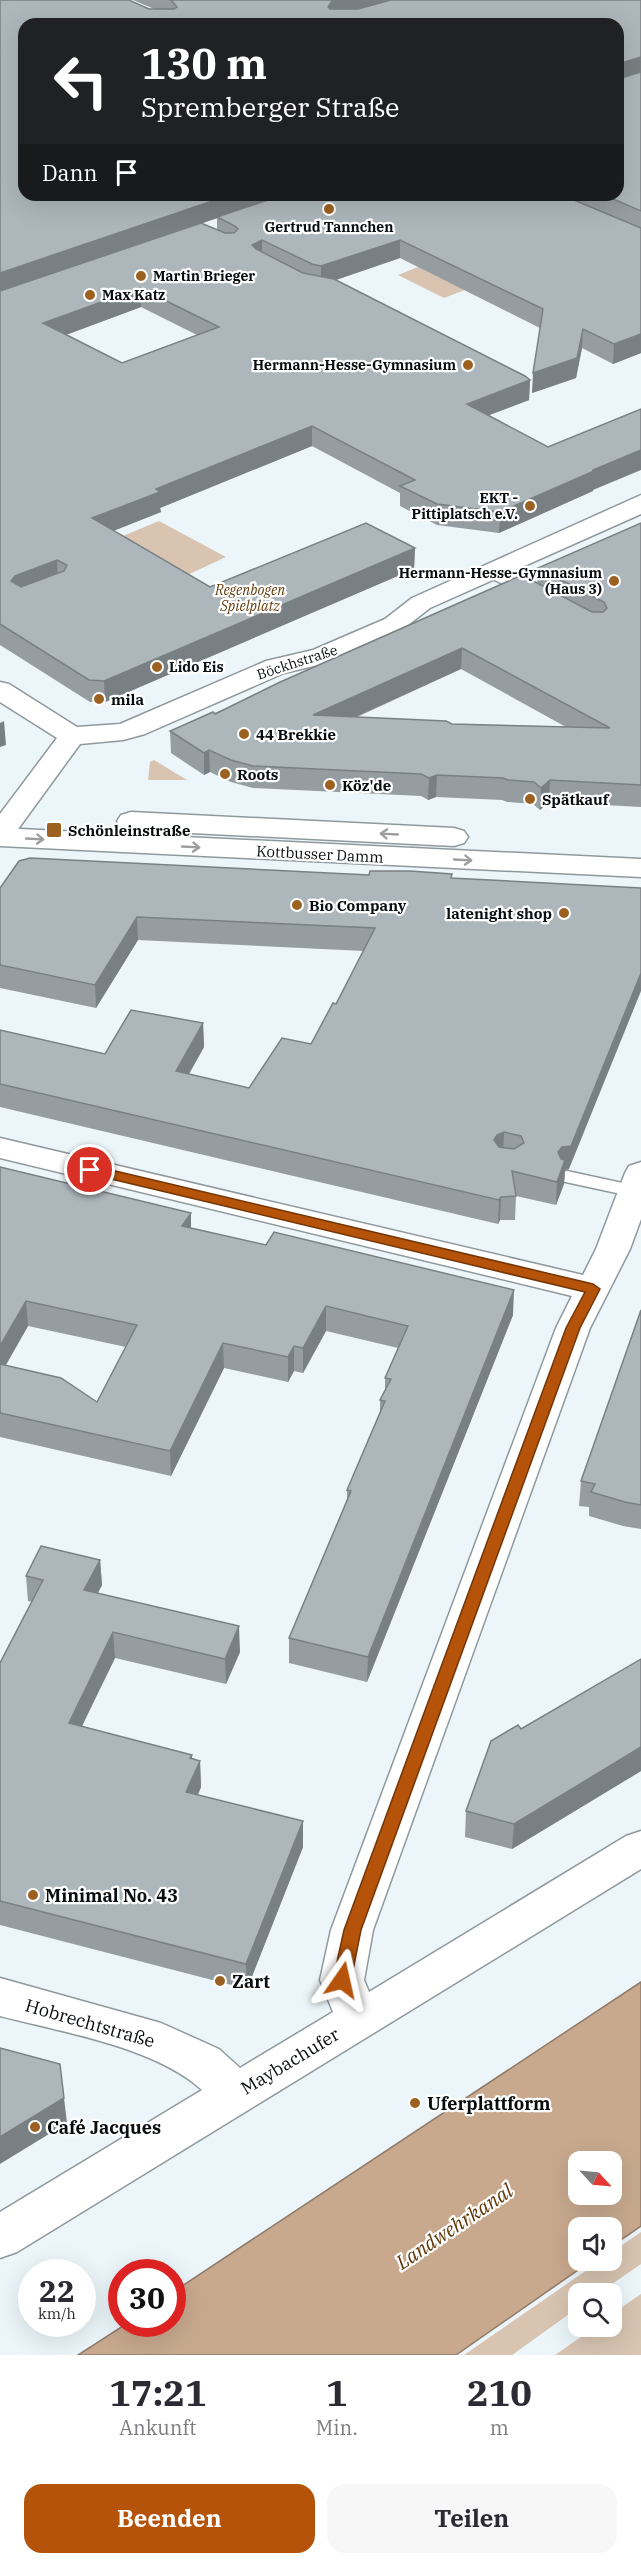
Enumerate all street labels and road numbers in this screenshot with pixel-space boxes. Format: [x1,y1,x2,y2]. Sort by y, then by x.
street label: Böckhstraße [254,641,340,683]
street label: Kottbusser Damm [256,841,384,867]
street label: Hobrechtstraße [23,1994,157,2052]
street label: Maybachufer [236,2023,344,2099]

